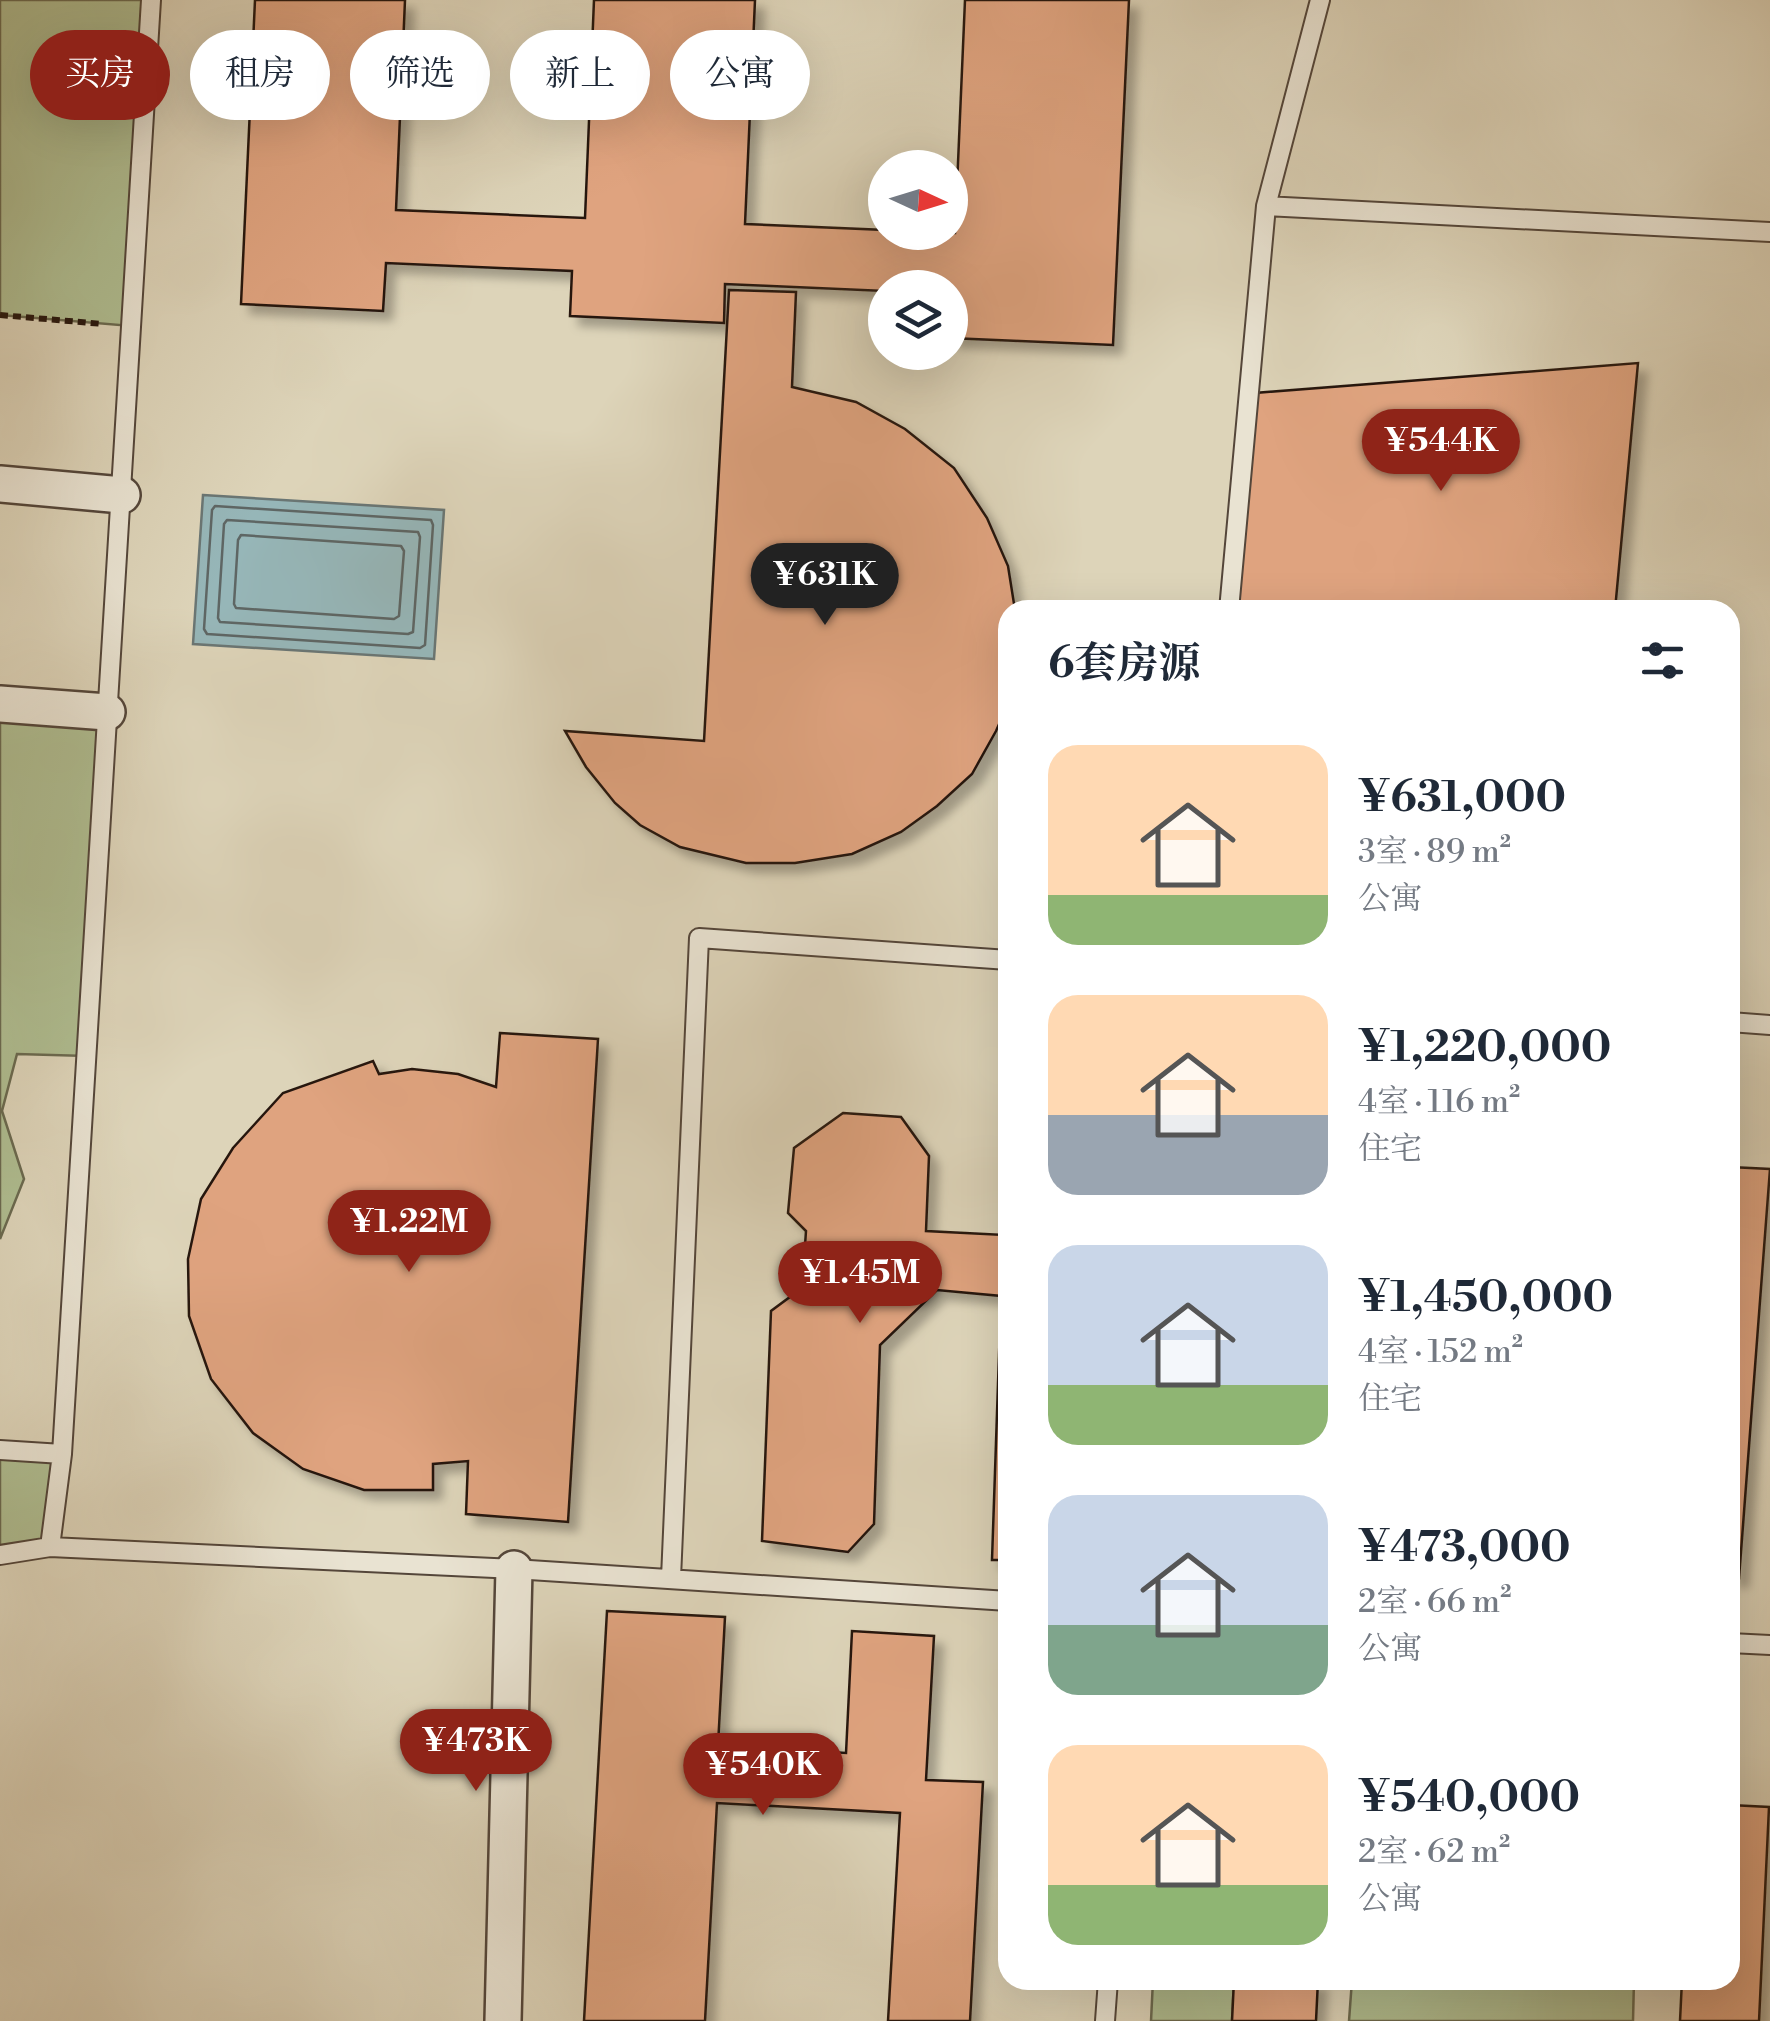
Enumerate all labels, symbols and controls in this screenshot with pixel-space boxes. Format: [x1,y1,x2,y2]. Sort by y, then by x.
chip: 买房 [30,30,170,120]
chip: 租房 [190,30,330,120]
chip: 筛选 [350,30,490,120]
chip: 新上 [510,30,650,120]
chip: 公寓 [670,30,810,120]
north arrow [868,150,968,250]
map controls [868,150,968,370]
button: layers [868,270,968,370]
pin: ¥544K [1371,409,1511,494]
text: ¥544K [1384,421,1498,461]
pin: ¥631K [755,543,895,628]
text: ¥631K [773,555,877,595]
icon: filters [1635,633,1690,688]
text: 6套房源 [1048,638,1200,691]
text: ¥631,000 [1358,772,1566,825]
icon: home [1128,785,1248,905]
text: 3室 · 89 m² [1358,832,1511,872]
text: 公寓 [1358,879,1422,919]
text: ¥1,220,000 [1358,1022,1611,1075]
icon: home [1128,1035,1248,1155]
text: 4室 · 116 m² [1358,1082,1520,1122]
text: 住宅 [1358,1129,1422,1169]
pin: ¥1.22M [328,1190,490,1275]
text: ¥1.22M [350,1202,468,1242]
pin: ¥1.45M [779,1241,941,1326]
text: ¥1.45M [800,1253,920,1293]
text: ¥1,450,000 [1358,1272,1613,1325]
icon: home [1128,1285,1248,1405]
text: 4室 · 152 m² [1358,1332,1523,1372]
text: 住宅 [1358,1379,1422,1419]
text: ¥473,000 [1358,1522,1571,1575]
icon: home [1128,1535,1248,1655]
text: 2室 · 66 m² [1358,1582,1511,1622]
text: 公寓 [1358,1629,1422,1669]
pin: ¥473K [406,1709,546,1794]
text: ¥473K [422,1721,530,1761]
pin: ¥540K [693,1733,833,1818]
text: ¥540K [705,1745,821,1785]
text: ¥540,000 [1358,1772,1580,1825]
icon: home [1128,1785,1248,1905]
text: 2室 · 62 m² [1358,1832,1510,1872]
text: 公寓 [1358,1879,1422,1919]

